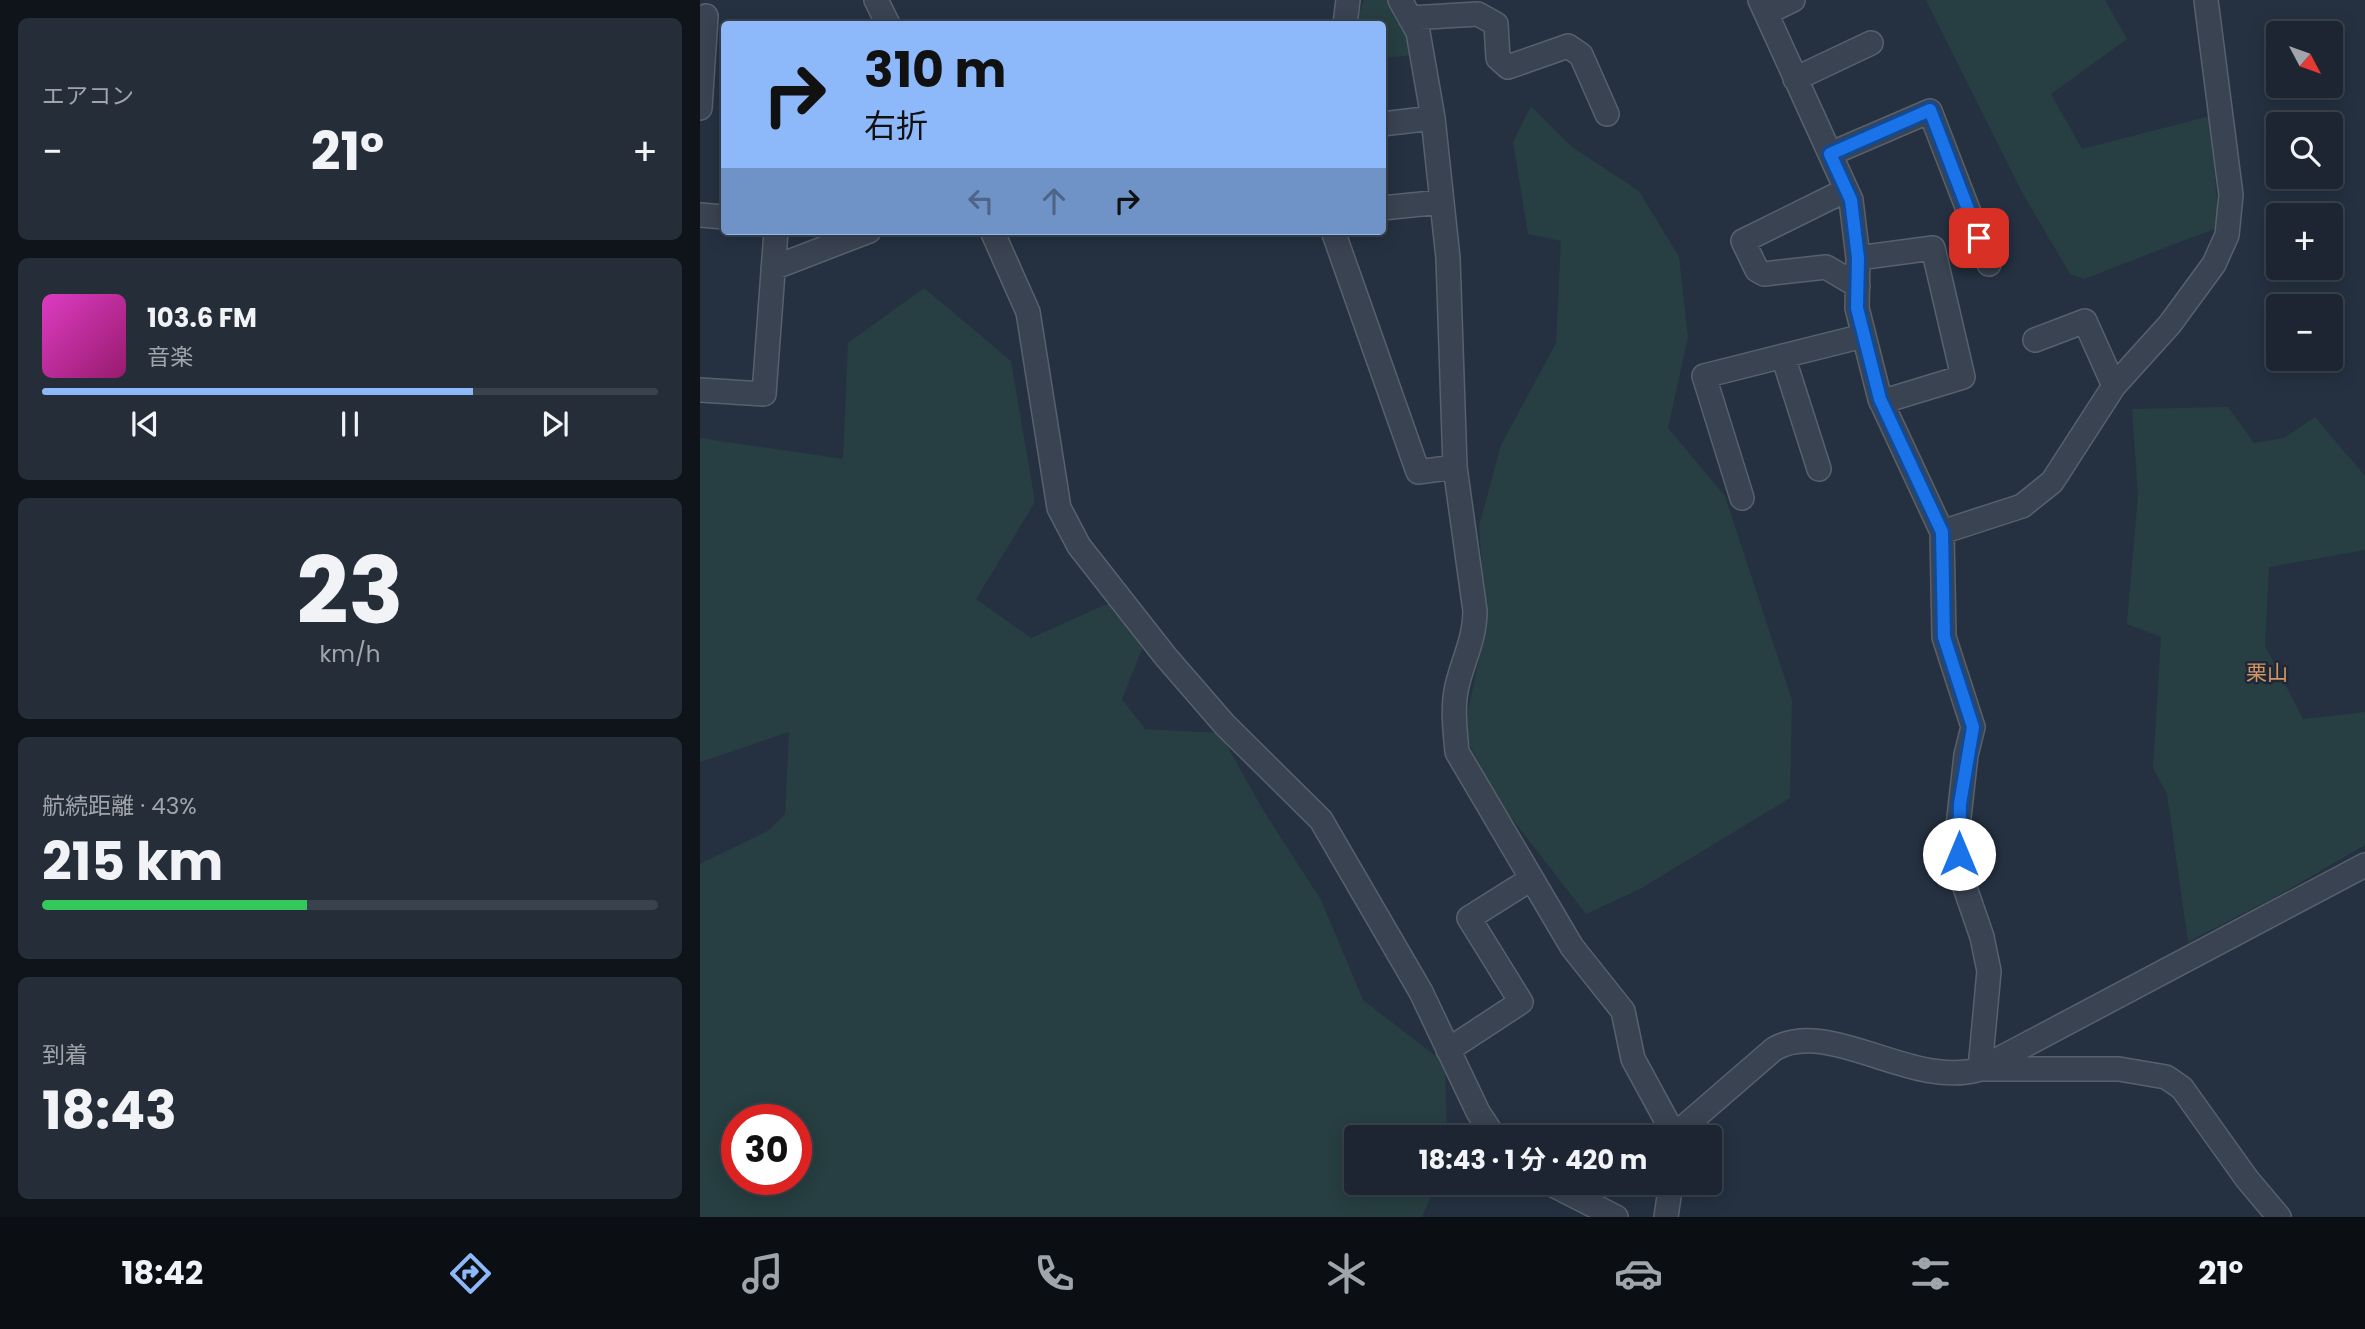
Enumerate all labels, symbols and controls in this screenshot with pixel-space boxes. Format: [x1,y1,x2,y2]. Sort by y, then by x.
north arrow [2266,21,2343,98]
map controls [2266,21,2343,371]
text: 310 m [864,36,1006,104]
icon: right [749,49,840,140]
text: エアコン [42,80,134,112]
text: 右折 [864,103,928,148]
button: search [2266,112,2343,189]
text: 21° [311,115,384,188]
text: − [42,125,63,178]
text: + [632,125,658,178]
icon: left [962,182,1000,220]
icon: ahead [1035,182,1073,220]
icon: right [1108,182,1146,220]
button: + [2266,203,2343,280]
pin [1949,208,2009,268]
icon: arrive [1960,219,1998,257]
button: − [2266,294,2343,371]
text: 103.6 FM [147,300,257,336]
text: 音楽 [147,341,193,373]
icon: previous [126,405,164,443]
icon: pause [331,405,369,443]
icon: next [536,405,574,443]
text: 23 [296,527,404,655]
text: km/h [319,638,381,670]
district label: 栗山 [2246,658,2288,687]
text: 航続距離 · 43% [42,790,197,822]
position arrow [1922,817,1996,891]
text: 215 km [42,825,223,898]
text: 到着 [42,1039,88,1071]
text: 18:43 [42,1074,177,1147]
speed limit sign: 30 [721,1104,812,1195]
text: 18:43 · 1 分 · 420 m [1419,1142,1647,1178]
icon: directions [446,1249,495,1298]
icon: music [738,1249,787,1298]
icon: phone [1030,1249,1079,1298]
icon: climate [1322,1249,1371,1298]
icon: car [1614,1249,1663,1298]
icon: filters [1906,1249,1955,1298]
text: 18:42 [122,1250,203,1295]
text: 21° [2198,1250,2243,1295]

